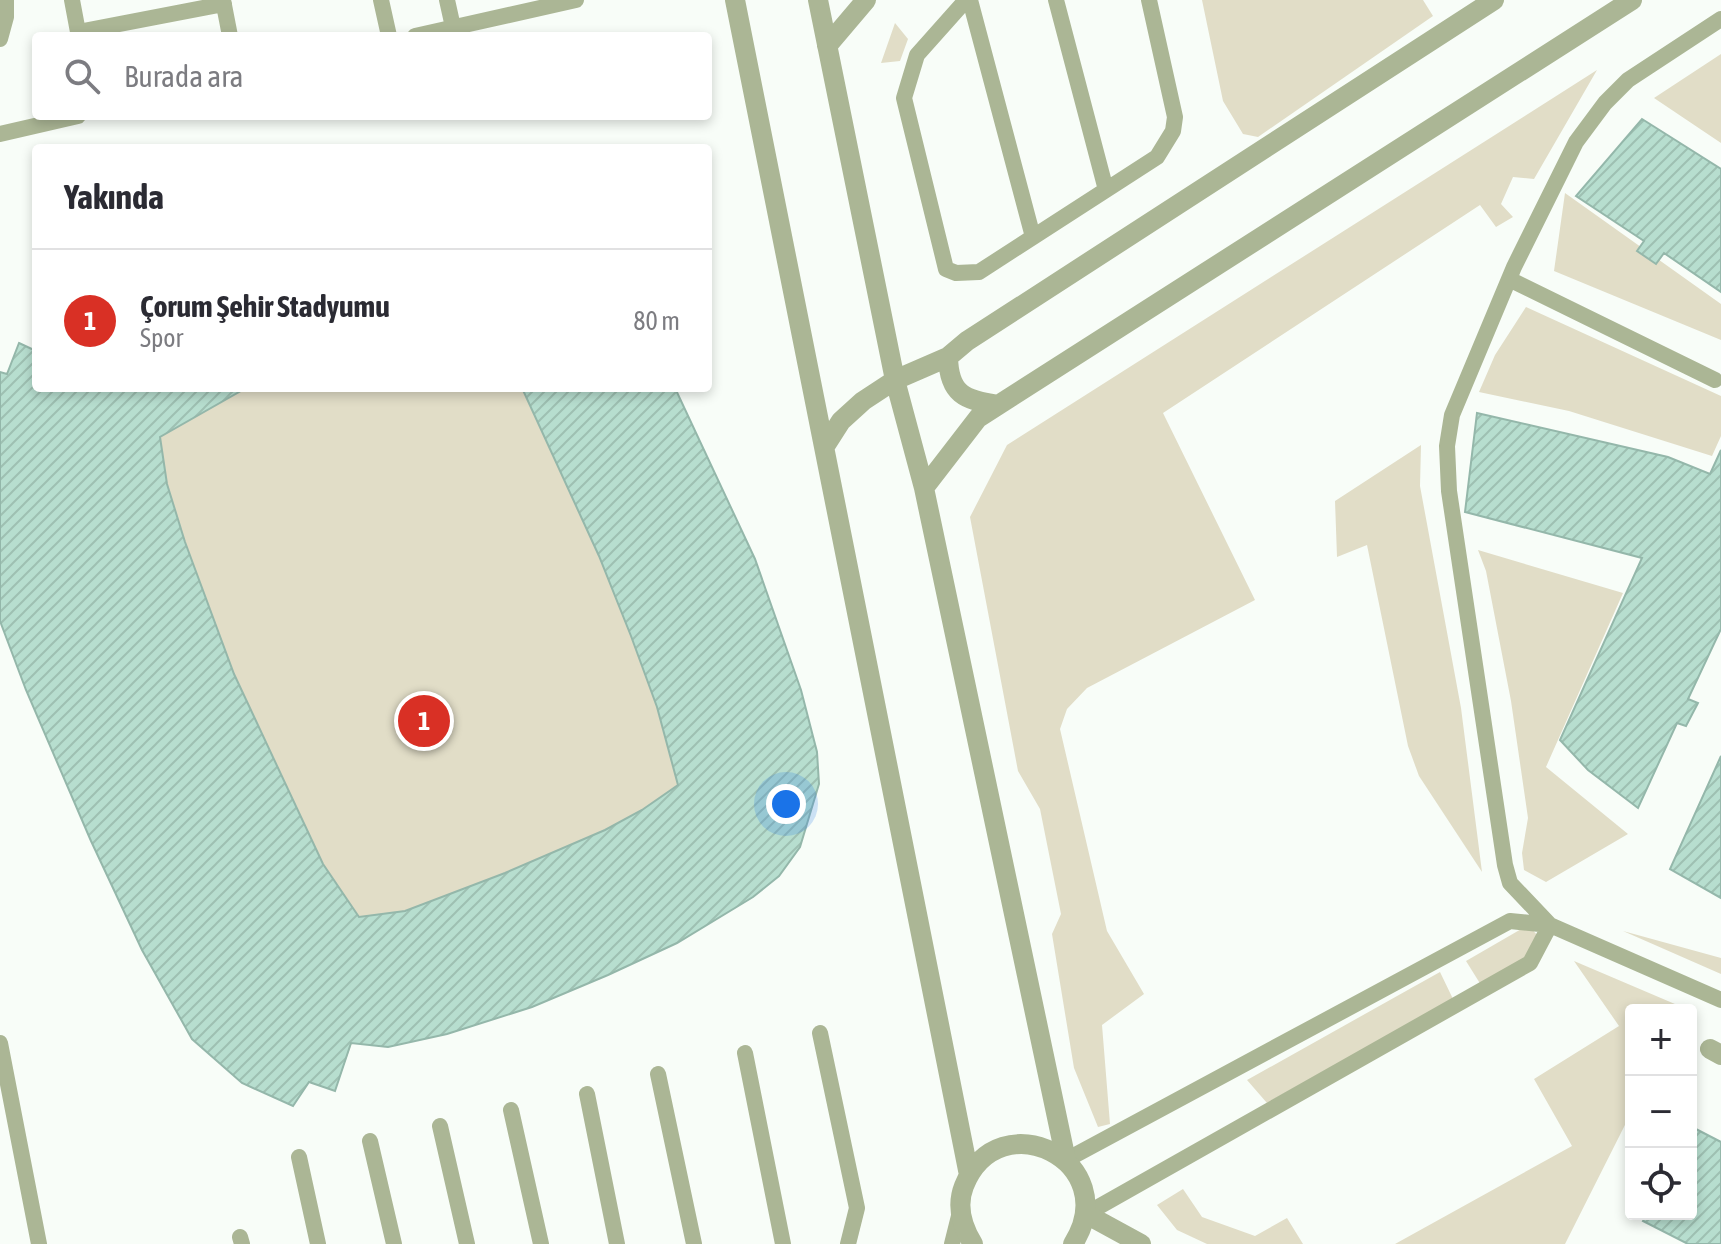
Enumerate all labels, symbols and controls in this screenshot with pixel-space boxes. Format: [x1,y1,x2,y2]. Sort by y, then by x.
search box [32,32,712,120]
icon: search [60,54,104,98]
text: Burada ara [124,59,243,93]
text: Yakında [64,177,164,216]
text: Çorum Şehir Stadyumu [140,289,390,323]
text: 1 [84,306,96,336]
text: 80 m [633,306,680,336]
text: Spor [140,323,183,353]
pin: 1 [398,691,450,751]
your location [766,784,806,824]
map controls [1625,1004,1697,1220]
button: + [1625,1004,1697,1076]
button: − [1625,1076,1697,1148]
button: locate [1625,1148,1697,1220]

